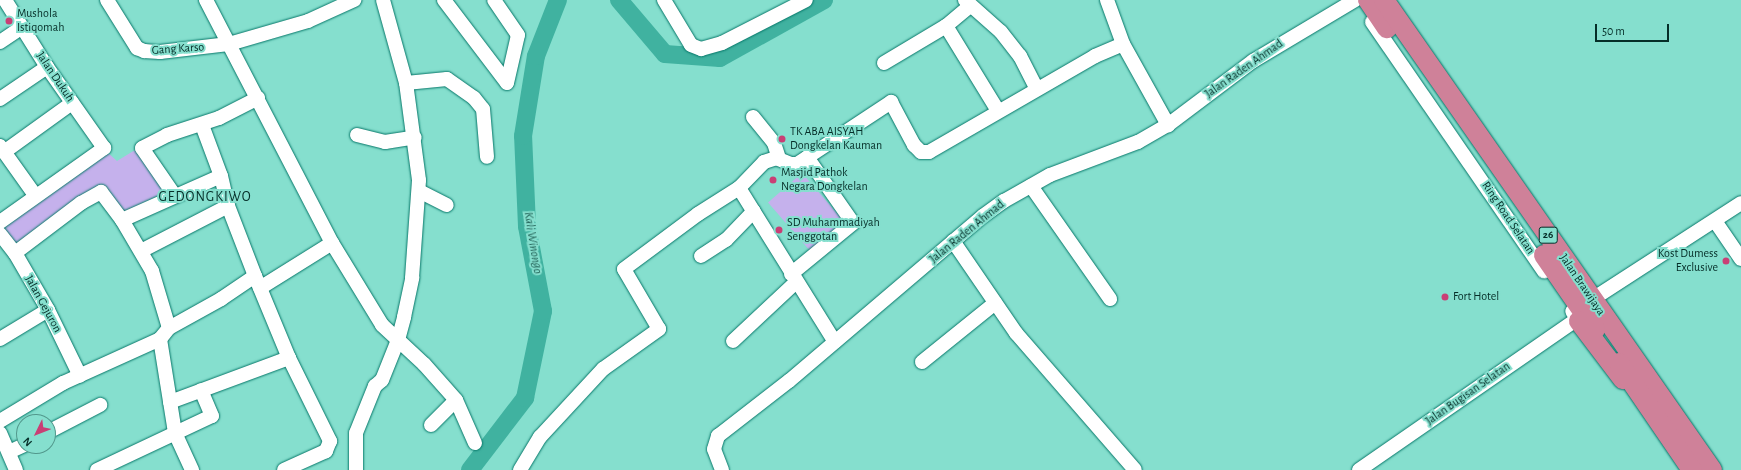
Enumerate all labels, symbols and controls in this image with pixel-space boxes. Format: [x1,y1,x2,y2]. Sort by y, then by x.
place label: Mushola Istiqomah [17,7,64,35]
marker: Mushola Istiqomah [4,16,14,26]
scale bar [1597,16,1671,42]
text: 50 m [1602,25,1625,37]
street label: Jalan Raden Ahmad [1202,37,1286,101]
street label: Gang Karso [151,40,205,58]
street label: Jalan Dukuh [33,49,77,105]
place label: TK ABA AISYAH Dongkelan Kauman [790,125,882,153]
marker: TK ABA AISYAH Dongkelan Kauman [777,134,787,144]
place label: Masjid Pathok Negara Dongkelan [781,166,868,194]
marker: Masjid Pathok Negara Dongkelan [768,175,778,185]
street label: Ring Road Selatan [1478,179,1538,257]
district label: GEDONGKIWO [158,189,252,205]
street label: Jalan Raden Ahmad [927,197,1007,267]
water label: Kali Winongo [519,211,545,275]
place label: SD Muhammadiyah Senggotan [787,216,880,244]
marker: SD Muhammadiyah Senggotan [774,225,784,235]
road number: 26 [1538,226,1558,244]
place label: Kost Dumess Exclusive [1658,247,1718,275]
street label: Jalan Brawijaya [1556,252,1608,318]
marker: Kost Dumess Exclusive [1721,256,1731,266]
street label: Jalan Gejuron [21,273,65,335]
place label: Fort Hotel [1453,290,1499,304]
marker: Fort Hotel [1440,292,1450,302]
street label: Jalan Bugisan Selatan [1423,359,1513,429]
north arrow [16,414,56,454]
text: N [21,435,34,448]

